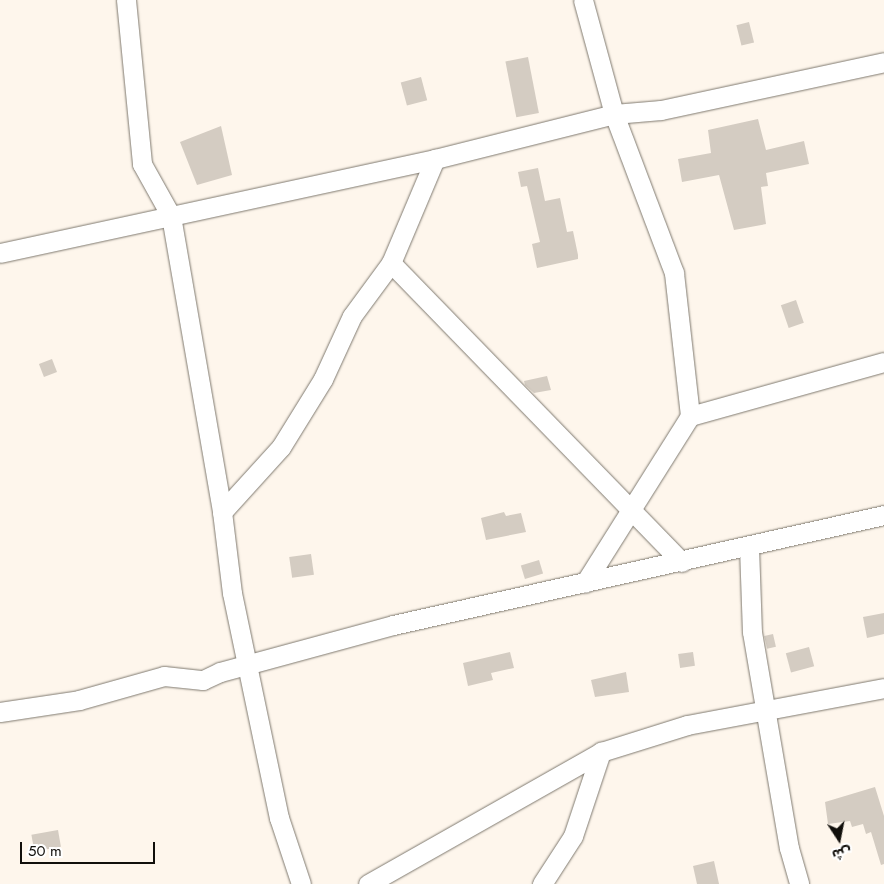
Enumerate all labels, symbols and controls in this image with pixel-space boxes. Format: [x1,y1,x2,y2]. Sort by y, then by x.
north arrow [814,814,864,864]
scale bar [22,832,158,864]
text: 50 m [28,840,62,862]
text: ش [831,842,853,865]

